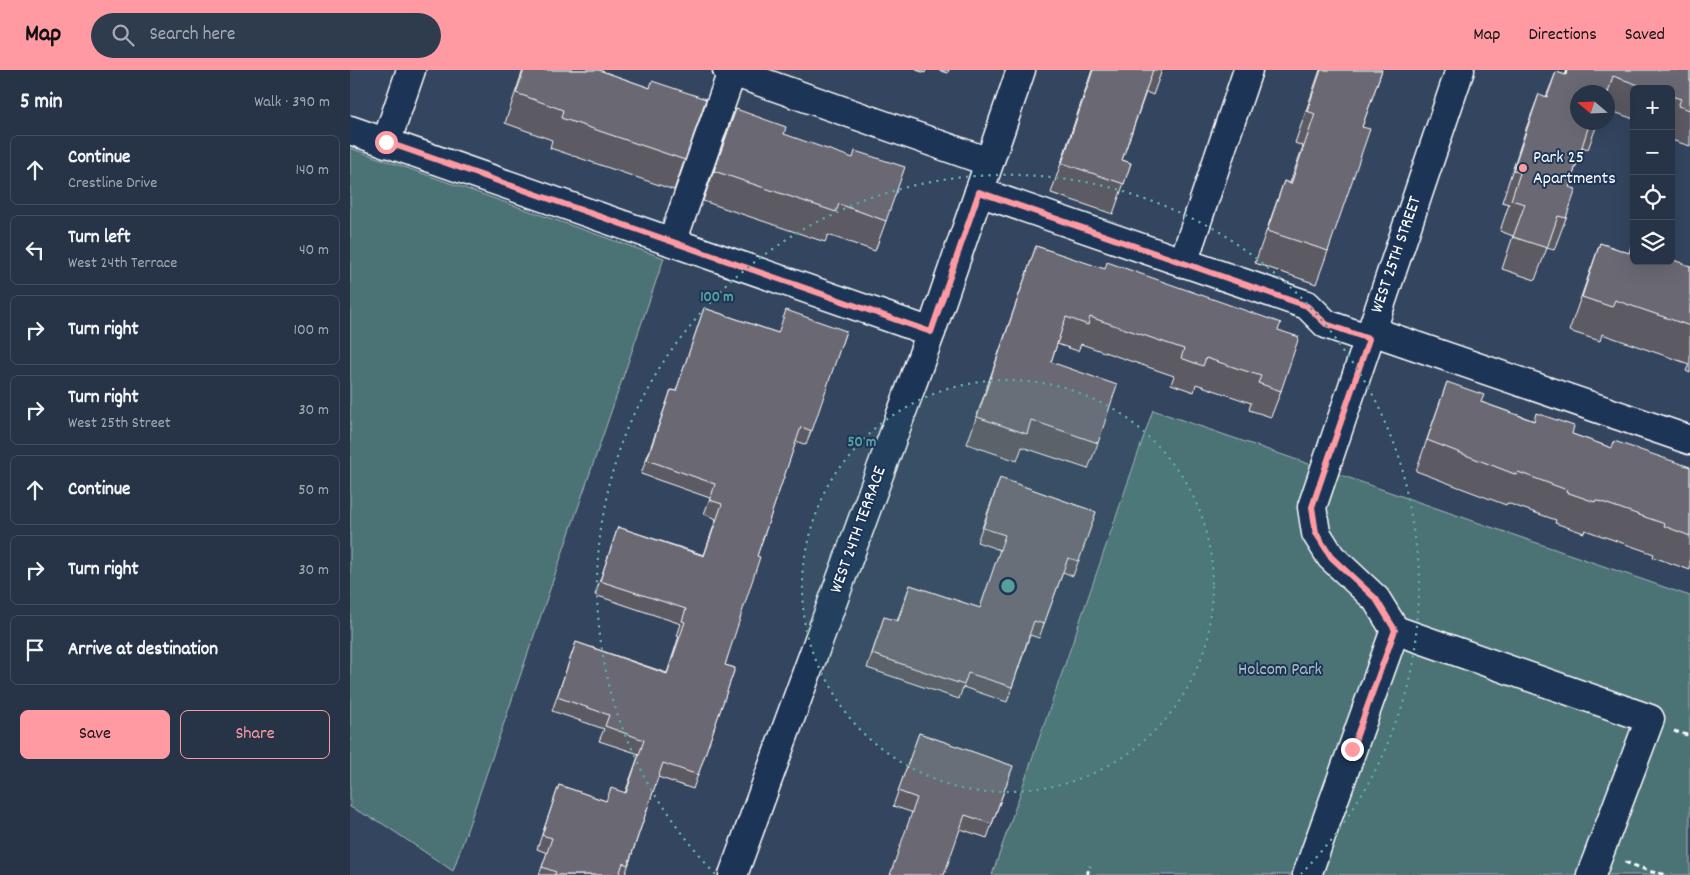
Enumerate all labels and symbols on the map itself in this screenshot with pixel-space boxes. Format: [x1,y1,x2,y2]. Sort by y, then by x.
north arrow [1570,85,1615,130]
route start [375,131,398,154]
place label: Park 25 Apartments [1533,146,1616,192]
marker: Park 25 Apartments [1517,162,1529,174]
street label: WEST 25TH STREET [1365,193,1429,317]
text: 100 m [700,287,734,309]
text: 50 m [848,432,876,454]
street label: WEST 24TH TERRACE [824,463,894,597]
centre of rings [999,577,1017,595]
park label: Holcom Park [1238,658,1322,683]
route end [1341,738,1364,761]

